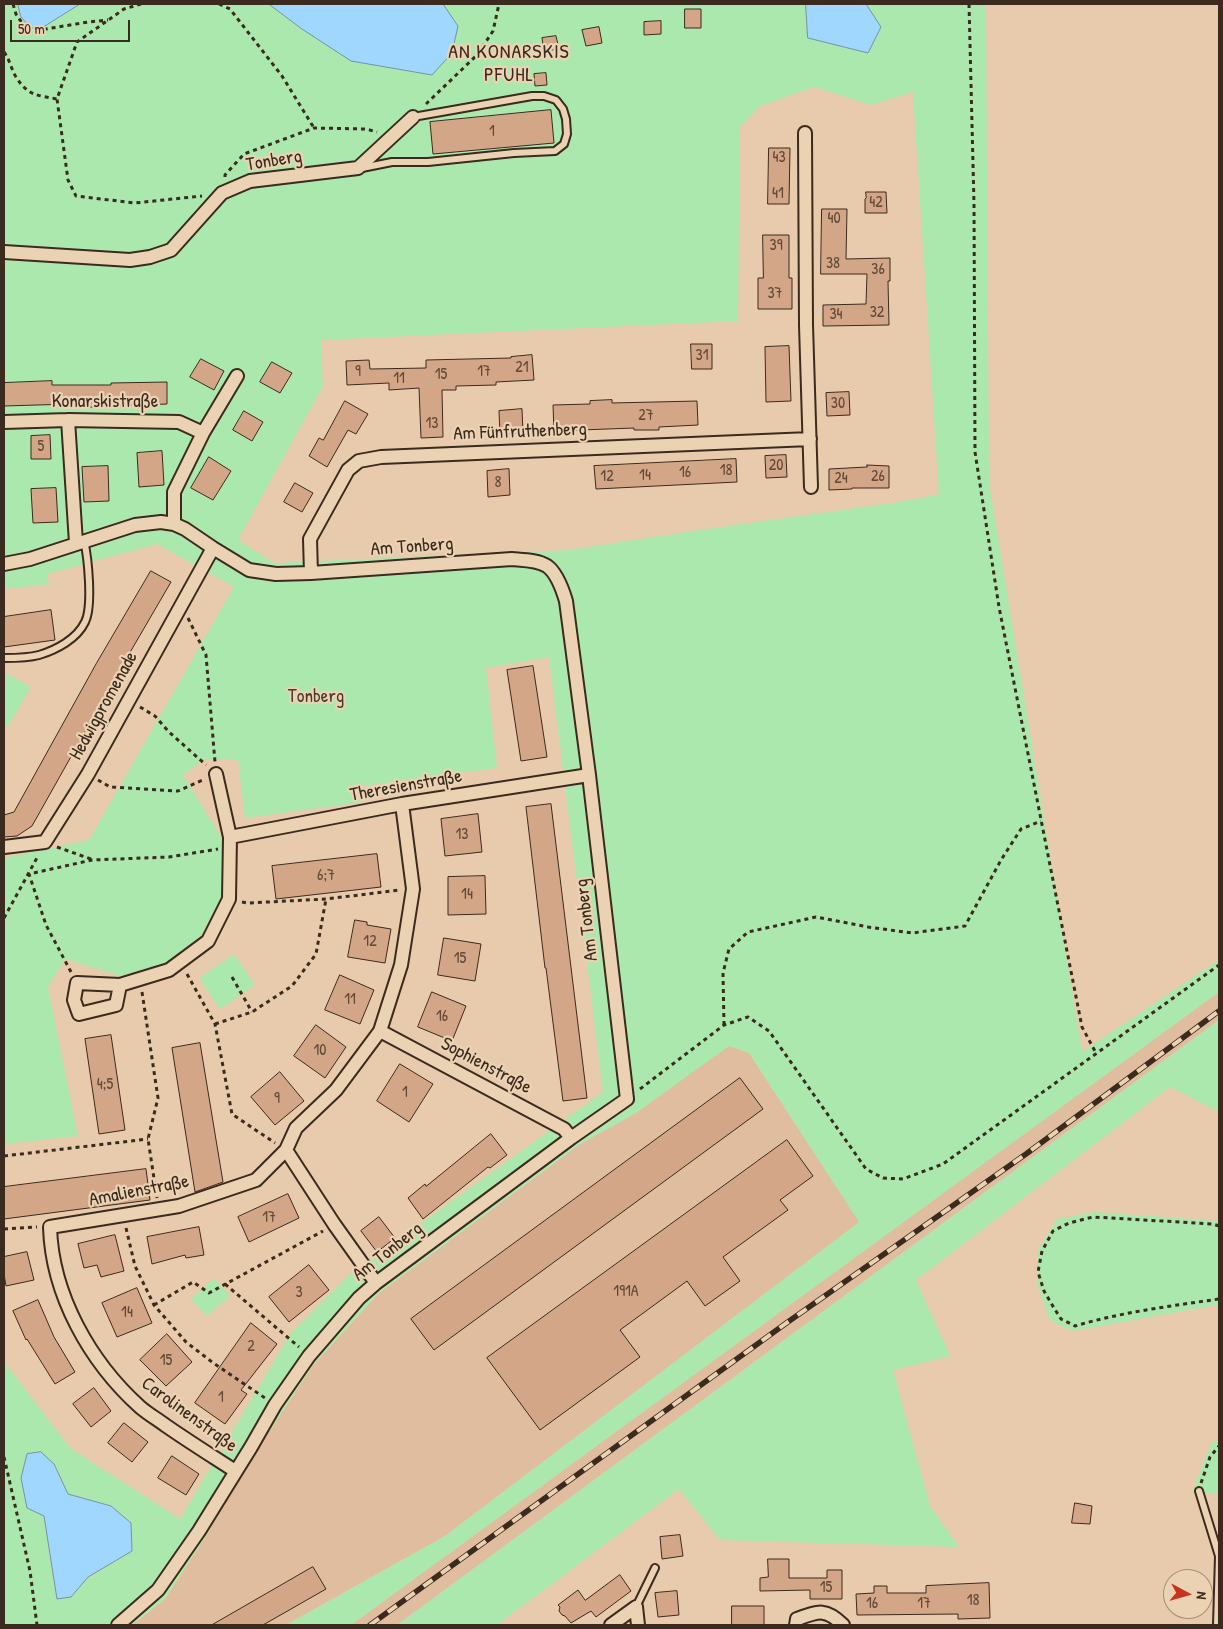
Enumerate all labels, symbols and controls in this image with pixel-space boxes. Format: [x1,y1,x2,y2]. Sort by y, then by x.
scale bar [12,10,132,42]
text: 50 m [18,18,45,39]
district label: AN KONARSKIS PFUHL [447,41,571,88]
house number: 1 [489,122,495,142]
street label: Tonberg [244,145,304,177]
house number: 43 [772,148,786,168]
house number: 41 [772,184,784,204]
house number: 42 [869,193,883,213]
house number: 40 [827,209,841,229]
house number: 39 [769,236,783,256]
house number: 38 [826,254,840,274]
house number: 36 [871,260,885,280]
house number: 37 [767,284,783,304]
house number: 32 [870,303,884,323]
house number: 34 [829,305,843,325]
house number: 31 [696,346,708,366]
house number: 21 [515,358,529,378]
house number: 9 [355,362,361,382]
house number: 17 [477,362,491,382]
house number: 15 [435,365,447,385]
house number: 11 [393,369,405,389]
street label: Konarskistraße [52,391,158,413]
house number: 30 [831,394,845,414]
house number: 27 [638,406,654,426]
house number: 13 [426,414,438,434]
street label: Am Fünfruthenberg [453,418,587,446]
house number: 5 [38,437,44,457]
house number: 20 [769,456,783,476]
house number: 18 [720,461,732,481]
house number: 16 [679,463,691,483]
house number: 14 [639,466,651,486]
house number: 12 [600,467,614,487]
house number: 26 [871,467,885,487]
house number: 24 [834,469,848,489]
house number: 8 [495,473,501,493]
street label: Am Tonberg [370,533,454,561]
street label: Hedwigpromenade [65,648,143,764]
park label: Tonberg [288,686,344,708]
street label: Theresienstraße [348,765,464,807]
house number: 13 [456,825,468,845]
house number: 6;7 [317,866,335,886]
street label: Am Tonberg [571,877,603,963]
house number: 14 [461,885,473,905]
house number: 12 [363,932,377,952]
house number: 15 [454,949,466,969]
house number: 11 [344,990,356,1010]
house number: 16 [436,1007,448,1027]
street label: Sophienstraße [437,1033,535,1099]
house number: 10 [314,1041,326,1061]
house number: 4;5 [97,1075,113,1095]
house number: 1 [402,1083,408,1103]
house number: 9 [274,1089,280,1109]
street label: Amalienstraße [87,1170,191,1212]
house number: 17 [262,1208,276,1228]
street label: Am Tonberg [348,1218,428,1286]
house number: 191A [613,1282,639,1302]
house number: 3 [295,1283,303,1303]
house number: 14 [121,1303,133,1323]
house number: 2 [247,1337,255,1357]
house number: 15 [160,1351,172,1371]
street label: Carolinenstraße [137,1373,241,1457]
house number: 1 [218,1388,224,1408]
north arrow [1163,1569,1213,1619]
house number: 15 [820,1578,832,1598]
house number: 18 [967,1591,979,1611]
text: N [1193,1591,1212,1600]
house number: 16 [866,1594,878,1614]
house number: 17 [917,1594,931,1614]

